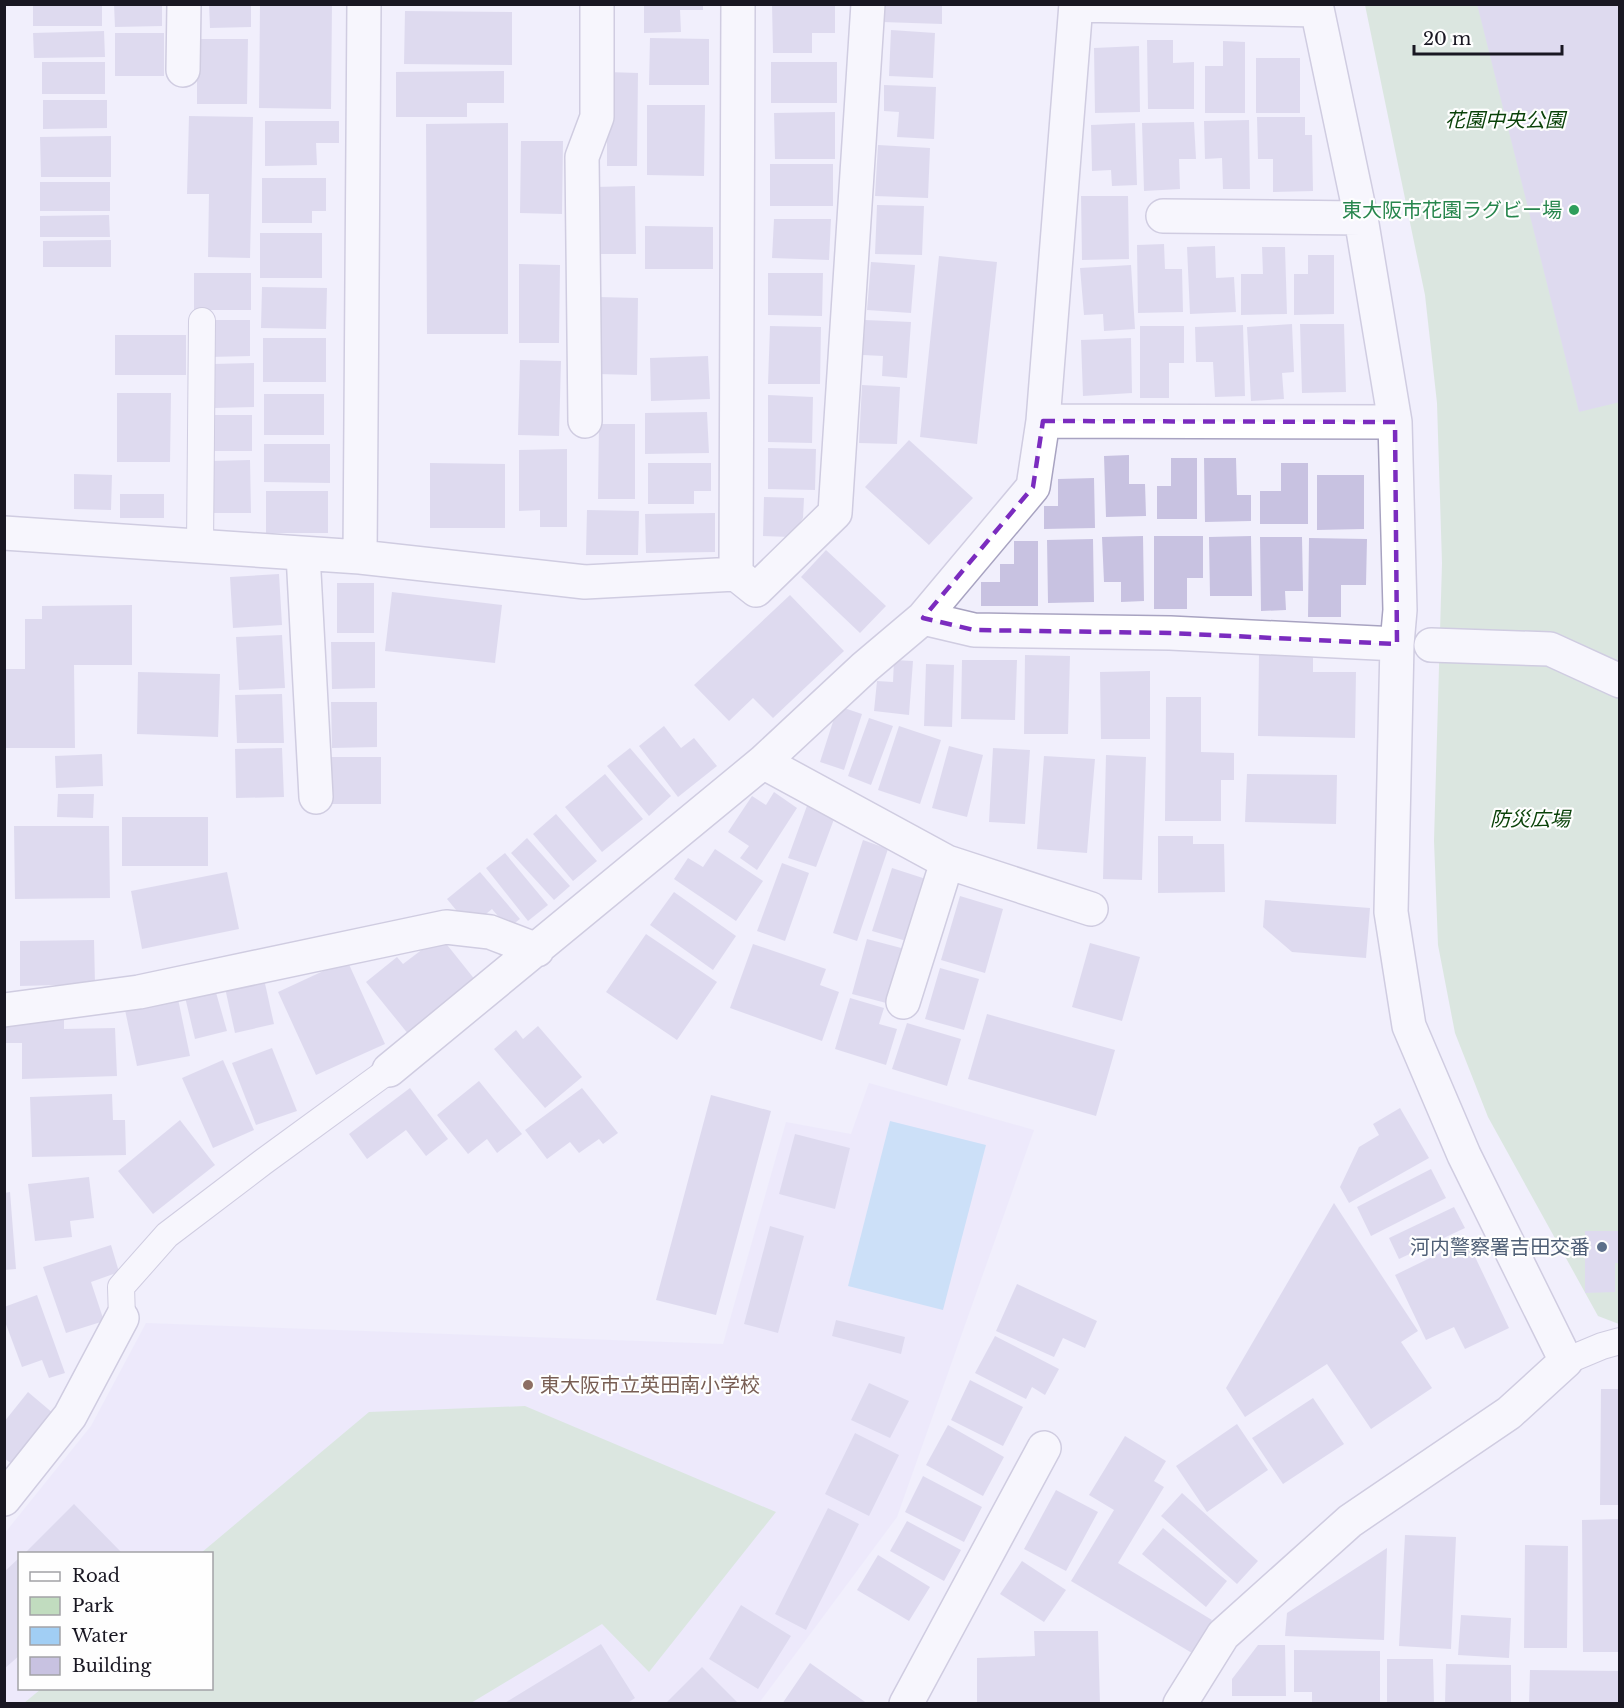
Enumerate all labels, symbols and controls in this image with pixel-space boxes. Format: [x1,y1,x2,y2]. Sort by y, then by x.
scale bar [1414,18,1562,56]
text: 20 m [1423,28,1471,50]
park label: 花園中央公園 [1445,108,1568,132]
place label: 東大阪市花園ラグビー場 [1342,198,1562,222]
marker: 東大阪市花園ラグビー場 [1567,203,1581,217]
park label: 防災広場 [1490,807,1572,831]
place label: 河内警察署吉田交番 [1410,1235,1590,1259]
marker: 河内警察署吉田交番 [1595,1240,1609,1254]
place label: 東大阪市立英田南小学校 [540,1373,760,1397]
marker: 東大阪市立英田南小学校 [521,1378,535,1392]
legend [18,1552,213,1690]
text: Road [72,1565,120,1587]
text: Park [72,1595,114,1617]
text: Water [71,1625,128,1647]
text: Building [72,1655,151,1677]

